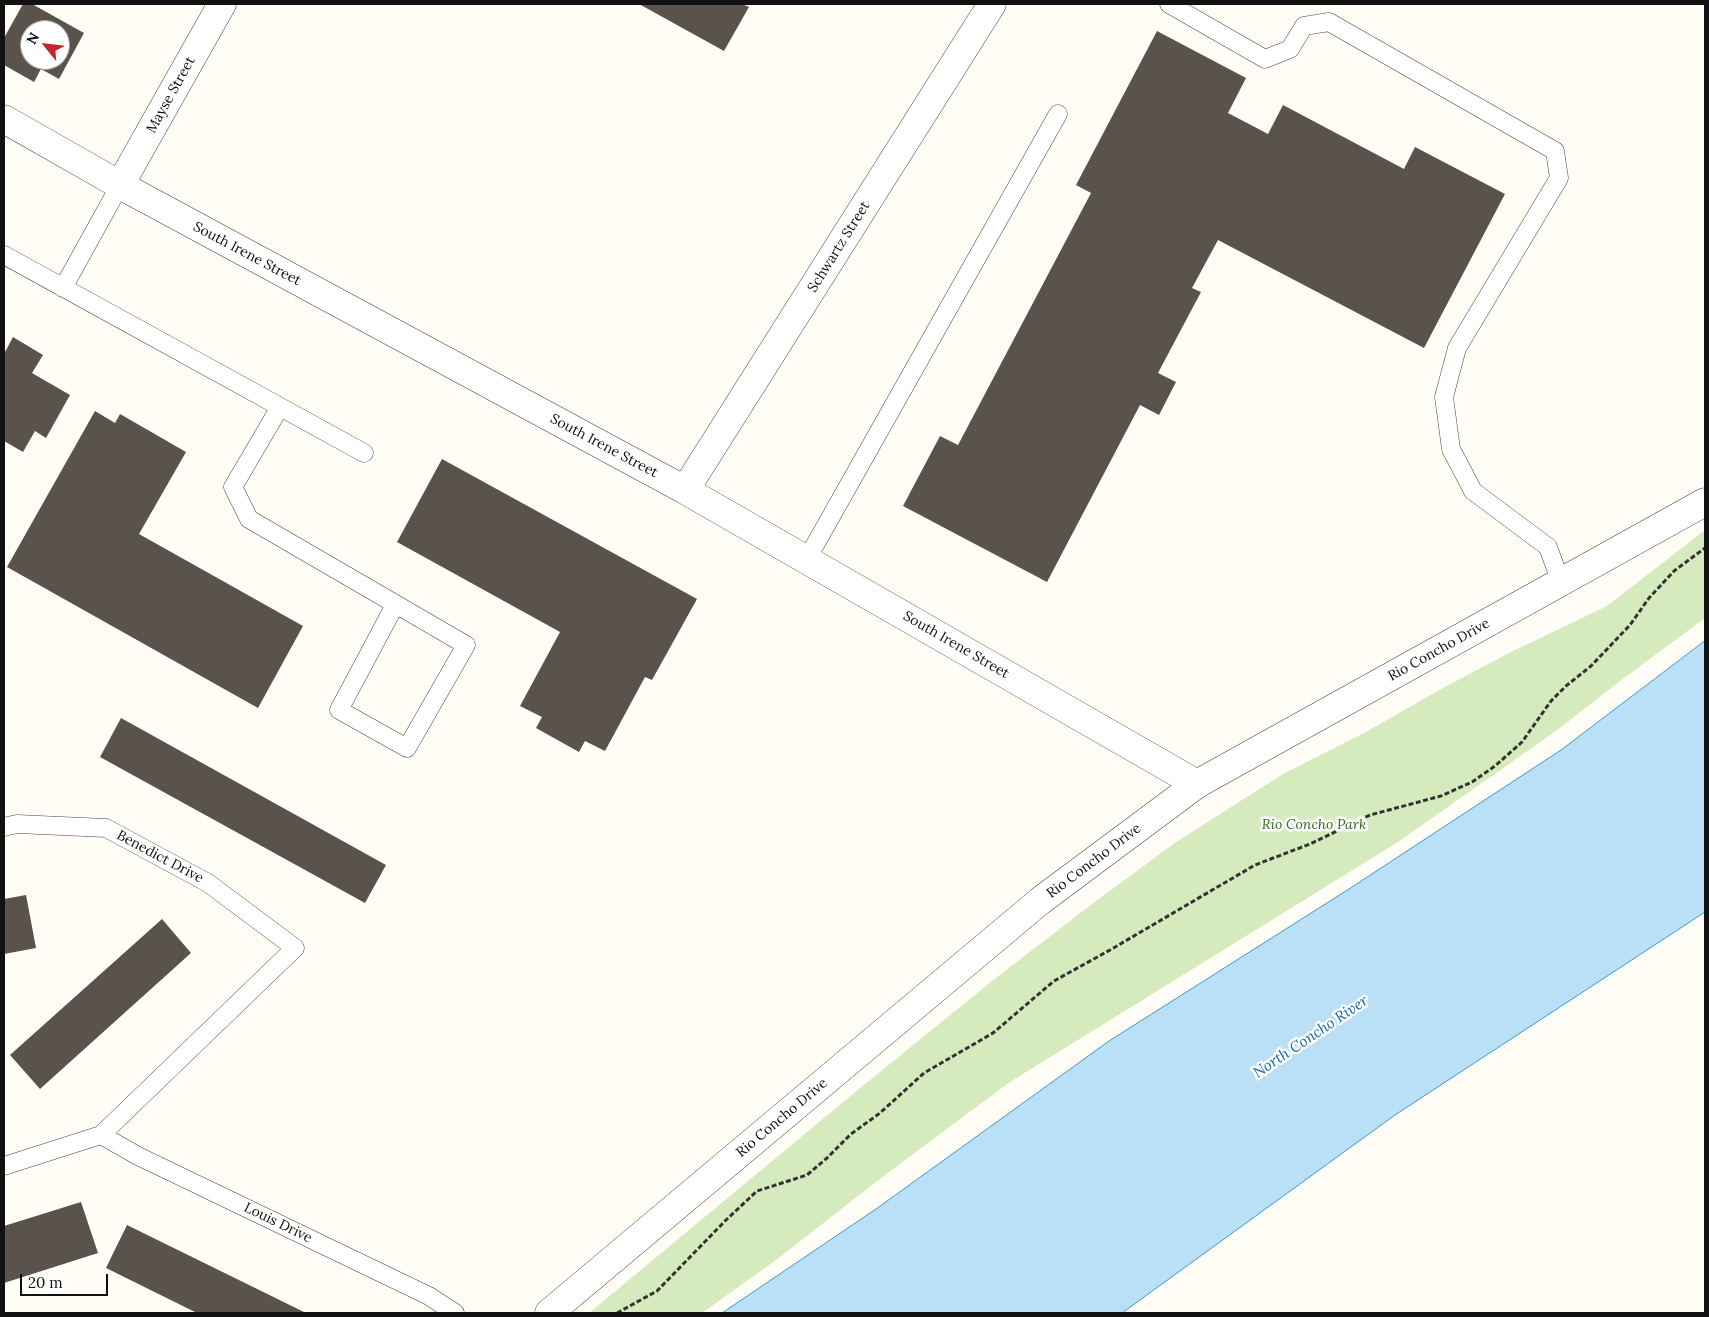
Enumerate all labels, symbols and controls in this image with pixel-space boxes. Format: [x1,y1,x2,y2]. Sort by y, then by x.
north arrow [20,20,70,70]
text: N [22,29,43,47]
street label: Mayse Street [143,54,199,136]
street label: Schwartz Street [804,198,874,296]
street label: South Irene Street [190,219,304,289]
street label: South Irene Street [547,411,661,481]
street label: South Irene Street [900,608,1012,682]
street label: Rio Concho Drive [1385,615,1493,685]
park label: Rio Concho Park [1262,817,1366,833]
street label: Rio Concho Drive [1044,820,1144,902]
street label: Benedict Drive [114,827,206,887]
water label: North Concho River [1250,992,1372,1082]
street label: Rio Concho Drive [733,1075,831,1161]
street label: Louis Drive [241,1199,315,1247]
scale bar [22,1264,110,1296]
text: 20 m [28,1273,63,1292]

